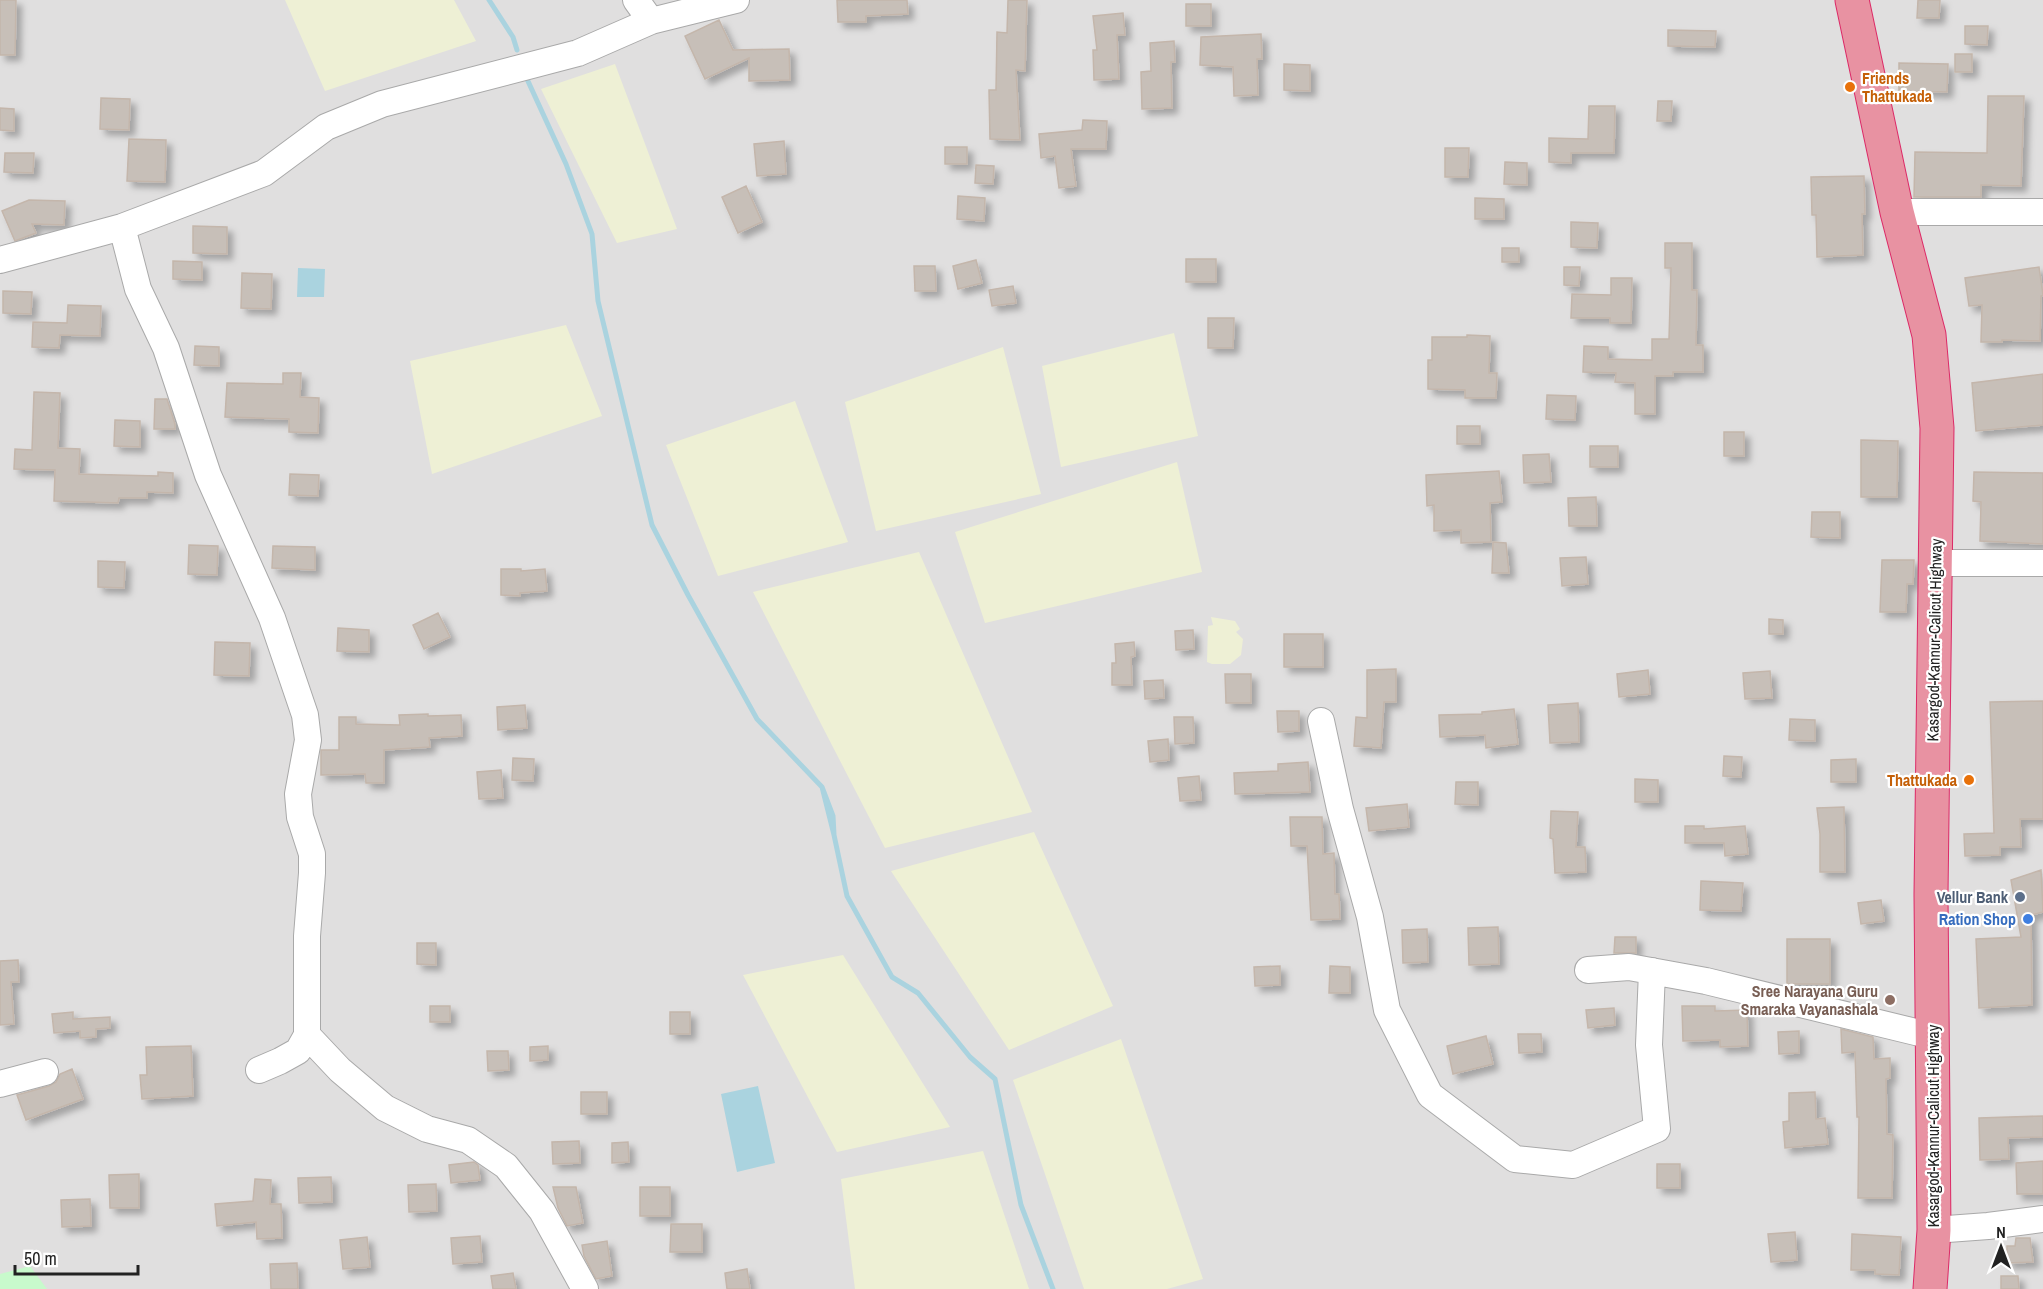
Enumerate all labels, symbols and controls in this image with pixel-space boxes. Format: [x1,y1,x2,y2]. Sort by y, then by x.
place label: Friends Thattukada [1862,67,1933,107]
marker: Friends Thattukada [1843,80,1857,94]
street label: Kasargod-Kannur-Calicut Highway [1921,538,1947,742]
place label: Thattukada [1887,769,1958,791]
marker: Thattukada [1962,773,1976,787]
place label: Vellur Bank [1937,886,2009,908]
marker: Vellur Bank [2013,890,2027,904]
place label: Ration Shop [1939,908,2016,930]
marker: Ration Shop [2021,912,2035,926]
place label: Sree Narayana Guru Smaraka Vayanashala [1741,980,1879,1020]
marker: Sree Narayana Guru Smaraka Vayanashala [1883,993,1897,1007]
street label: Kasargod-Kannur-Calicut Highway [1922,1024,1944,1227]
north arrow [1971,1217,2031,1277]
text: N [1996,1221,2006,1243]
scale bar [15,1238,138,1276]
text: 50 m [24,1246,57,1271]

